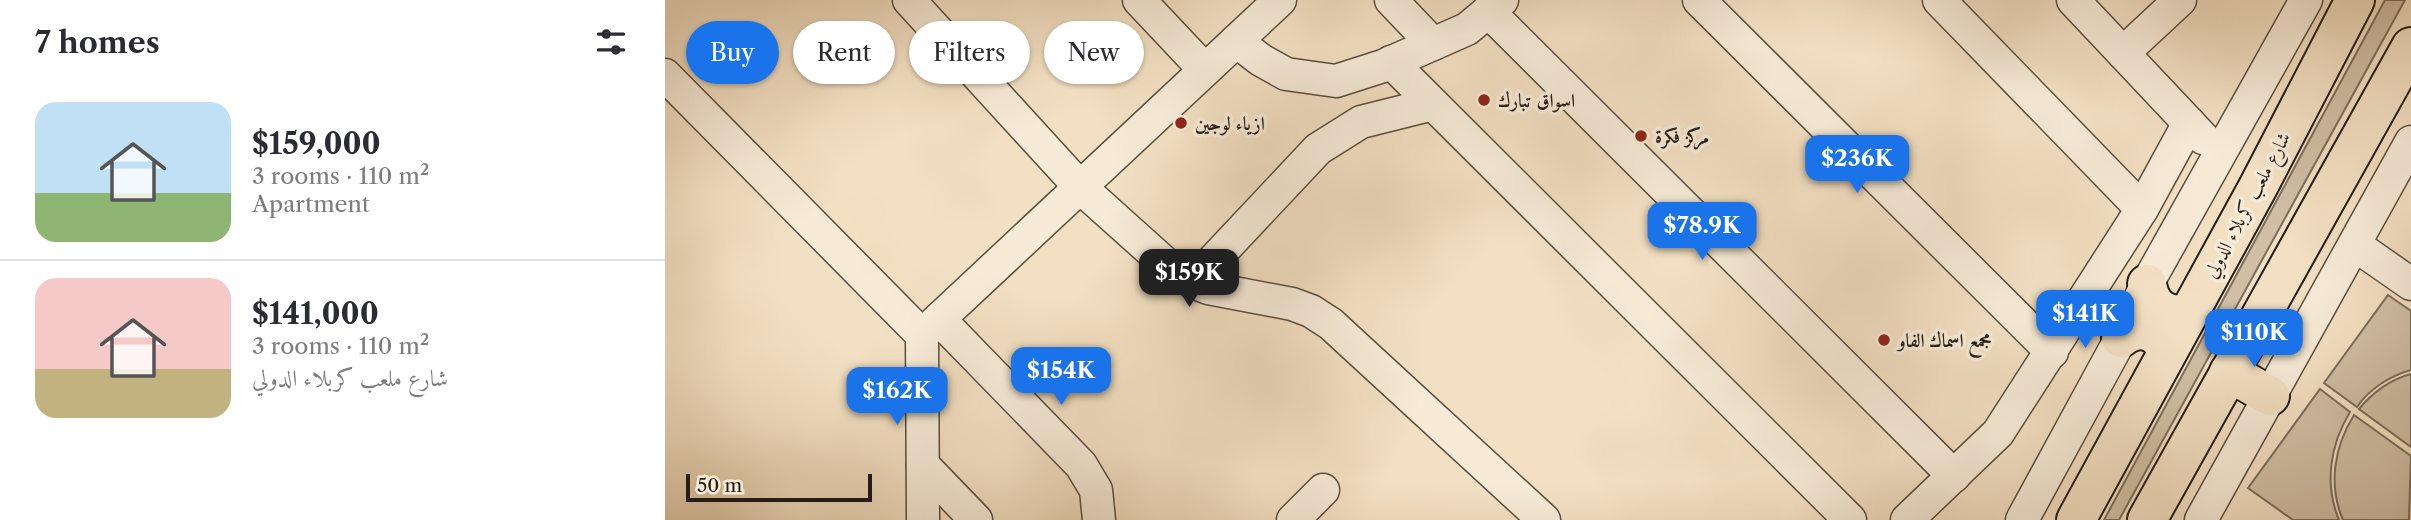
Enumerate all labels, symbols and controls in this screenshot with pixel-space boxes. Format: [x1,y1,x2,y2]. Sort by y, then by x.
chip: Buy [686,21,779,84]
chip: Rent [793,21,895,84]
chip: Filters [909,21,1030,84]
chip: New [1044,21,1144,84]
icon: filters [592,23,630,61]
text: 7 homes [35,24,160,61]
place label: اسواق تبارك [1498,89,1575,113]
marker: اسواق تبارك [1476,92,1492,108]
place label: ازياء لوجين [1195,112,1265,136]
marker: ازياء لوجين [1173,115,1189,131]
text: $159,000 [252,125,381,162]
place label: مركز فكرة [1655,125,1709,150]
marker: مركز فكرة [1633,128,1649,144]
street label: شارع ملعب كربلاء الدولي [2199,128,2299,284]
icon: home [91,130,175,214]
pin: $236K [1808,136,1906,195]
text: $236K [1821,144,1893,172]
text: 3 rooms · 110 m² [252,162,429,190]
text: Apartment [252,190,370,218]
pin: $78.9K [1645,202,1759,262]
text: $78.9K [1664,211,1740,239]
pin: $159K [1140,250,1238,309]
text: $159K [1155,258,1223,286]
pin: $141K [2036,290,2134,350]
text: $141,000 [252,295,379,332]
text: $141K [2052,299,2118,327]
icon: home [91,306,175,390]
pin: $110K [2205,310,2303,369]
text: $110K [2221,318,2287,346]
place label: مجمع اسماك الفاو [1896,329,1992,358]
text: 3 rooms · 110 m² [252,332,429,360]
marker: مجمع اسماك الفاو [1876,332,1892,348]
pin: $154K [1012,348,1110,407]
text: $154K [1027,356,1095,384]
text: شارع ملعب كربلاء الدولي [252,364,448,392]
pin: $162K [848,368,946,427]
text: $162K [863,376,931,404]
scale bar [686,471,871,503]
text: 50 m [697,474,742,497]

